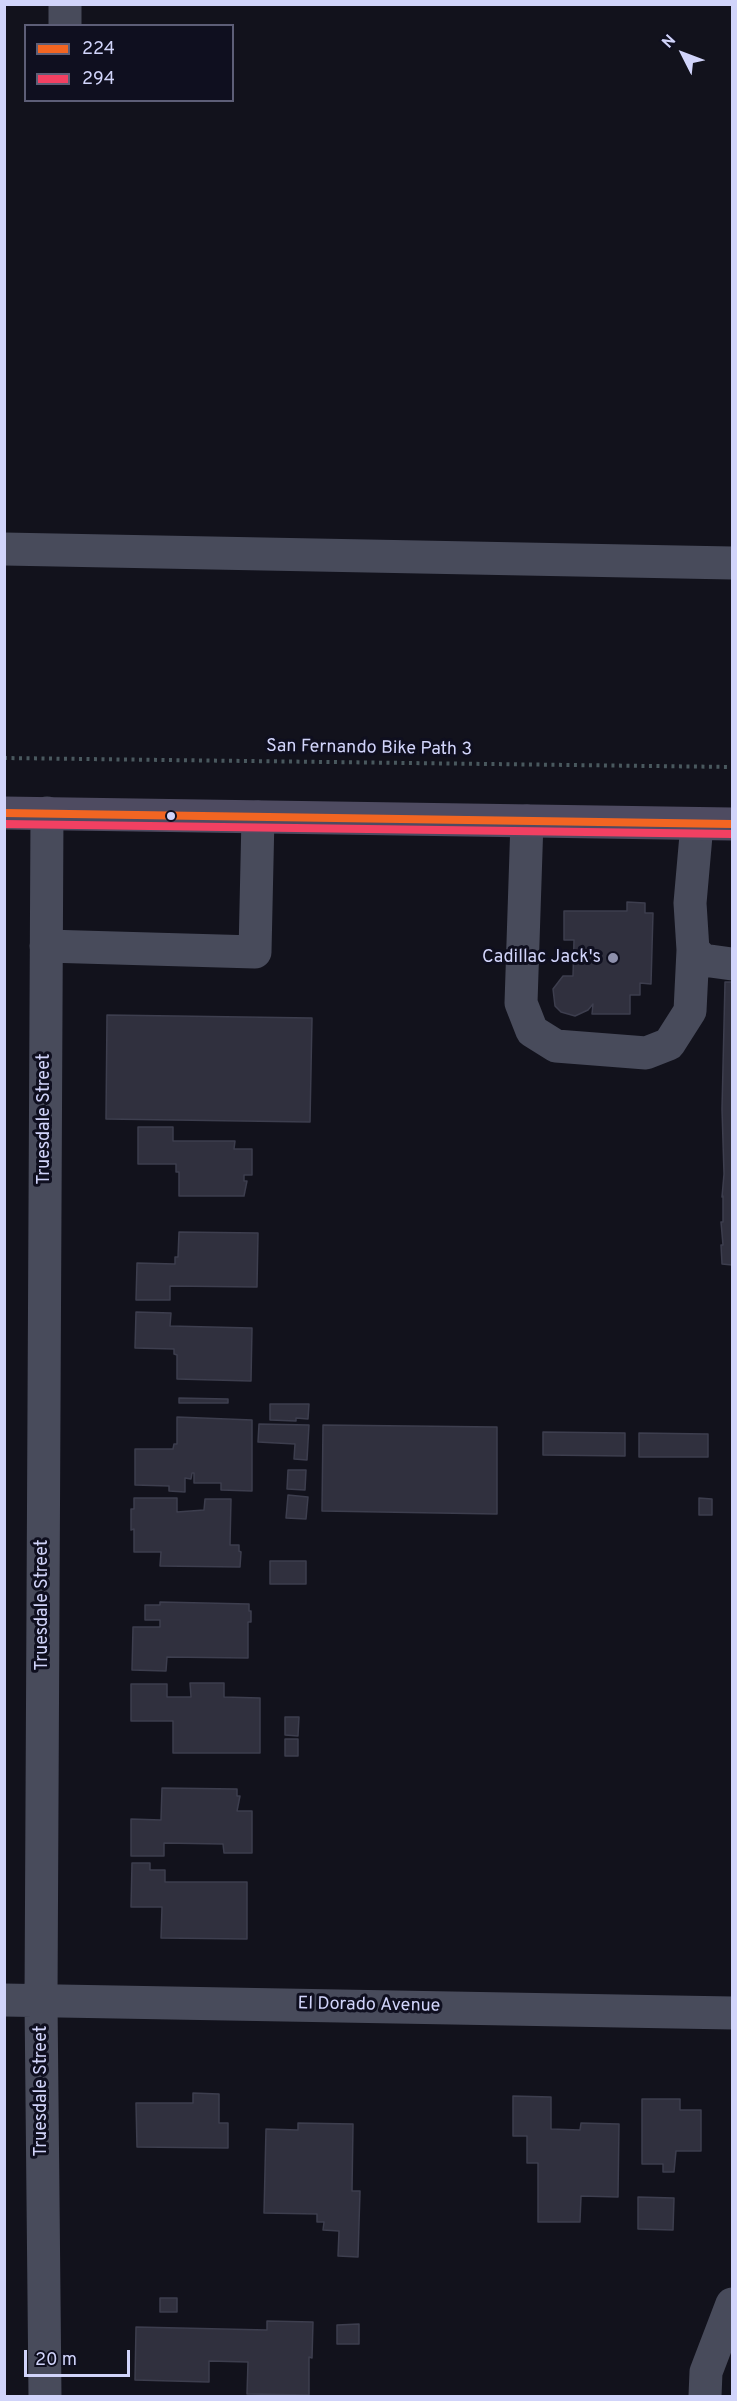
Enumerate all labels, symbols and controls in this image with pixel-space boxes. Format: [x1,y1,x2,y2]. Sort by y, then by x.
legend [24,24,234,102]
north arrow [653,24,713,84]
text: N [658,31,681,53]
text: 224 [82,38,115,61]
text: 294 [82,68,115,91]
street label: San Fernando Bike Path 3 [266,736,472,762]
unlabelled marker [165,810,177,822]
place label: Cadillac Jack's [482,947,601,969]
marker: Cadillac Jack's [606,951,620,965]
street label: Truesdale Street [34,1053,56,1185]
street label: Truesdale Street [32,1539,54,1671]
street label: El Dorado Avenue [297,1994,441,2018]
street label: Truesdale Street [31,2025,53,2157]
scale bar [27,2338,134,2376]
text: 20 m [35,2349,77,2372]

